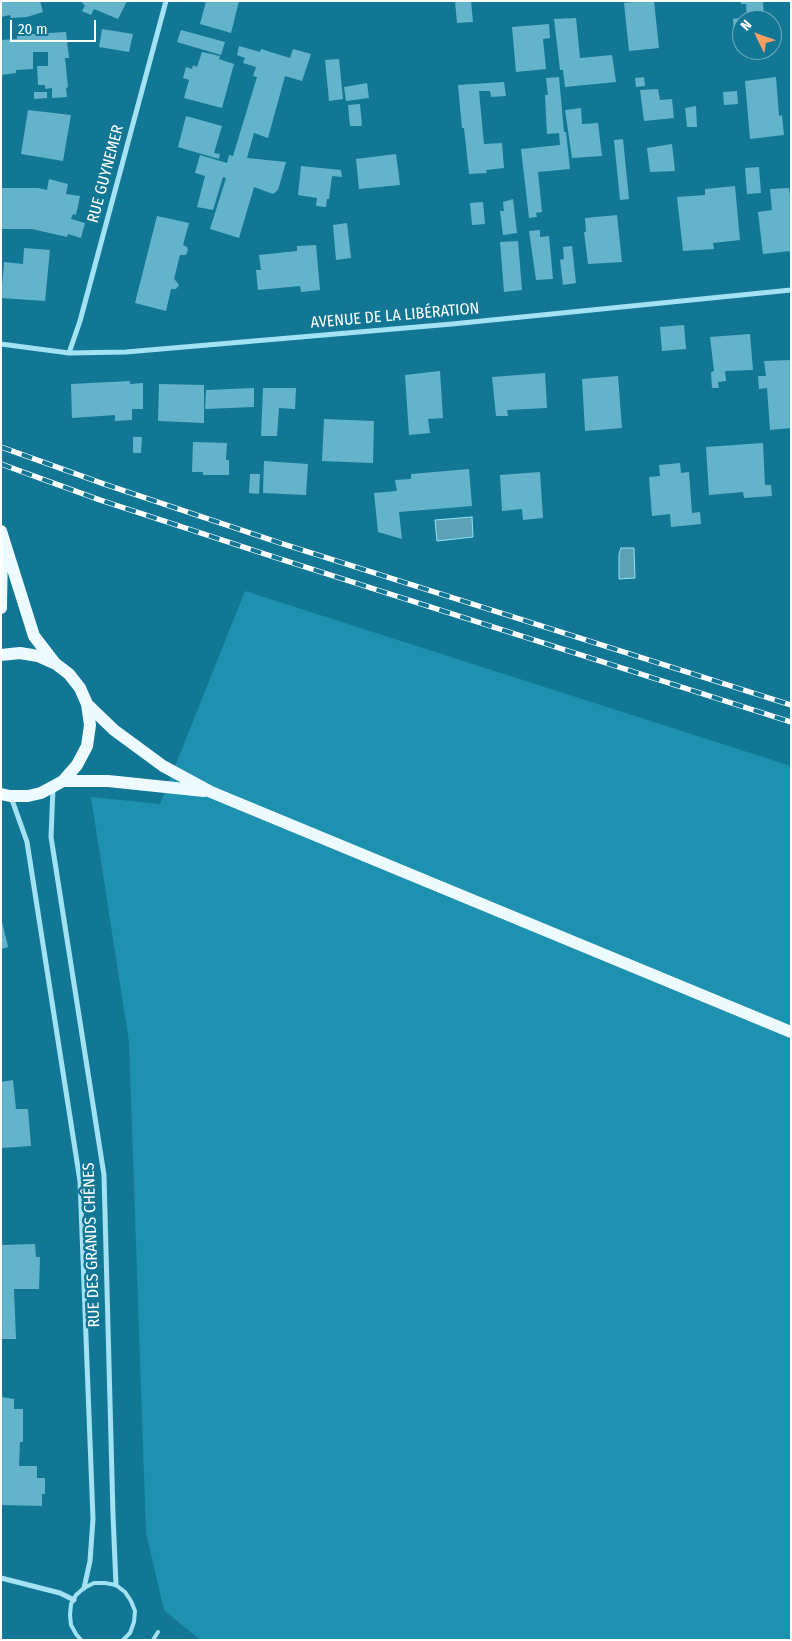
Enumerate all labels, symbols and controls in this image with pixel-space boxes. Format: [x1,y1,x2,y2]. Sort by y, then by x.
scale bar [12,10,99,42]
north arrow [732,10,782,60]
text: N [737,16,755,34]
text: 20 m [18,20,48,38]
street label: RUE GUYNEMER [84,123,128,225]
street label: AVENUE DE LA LIBÉRATION [310,299,480,333]
street label: RUE DES GRANDS CHÊNES [80,1162,104,1328]

